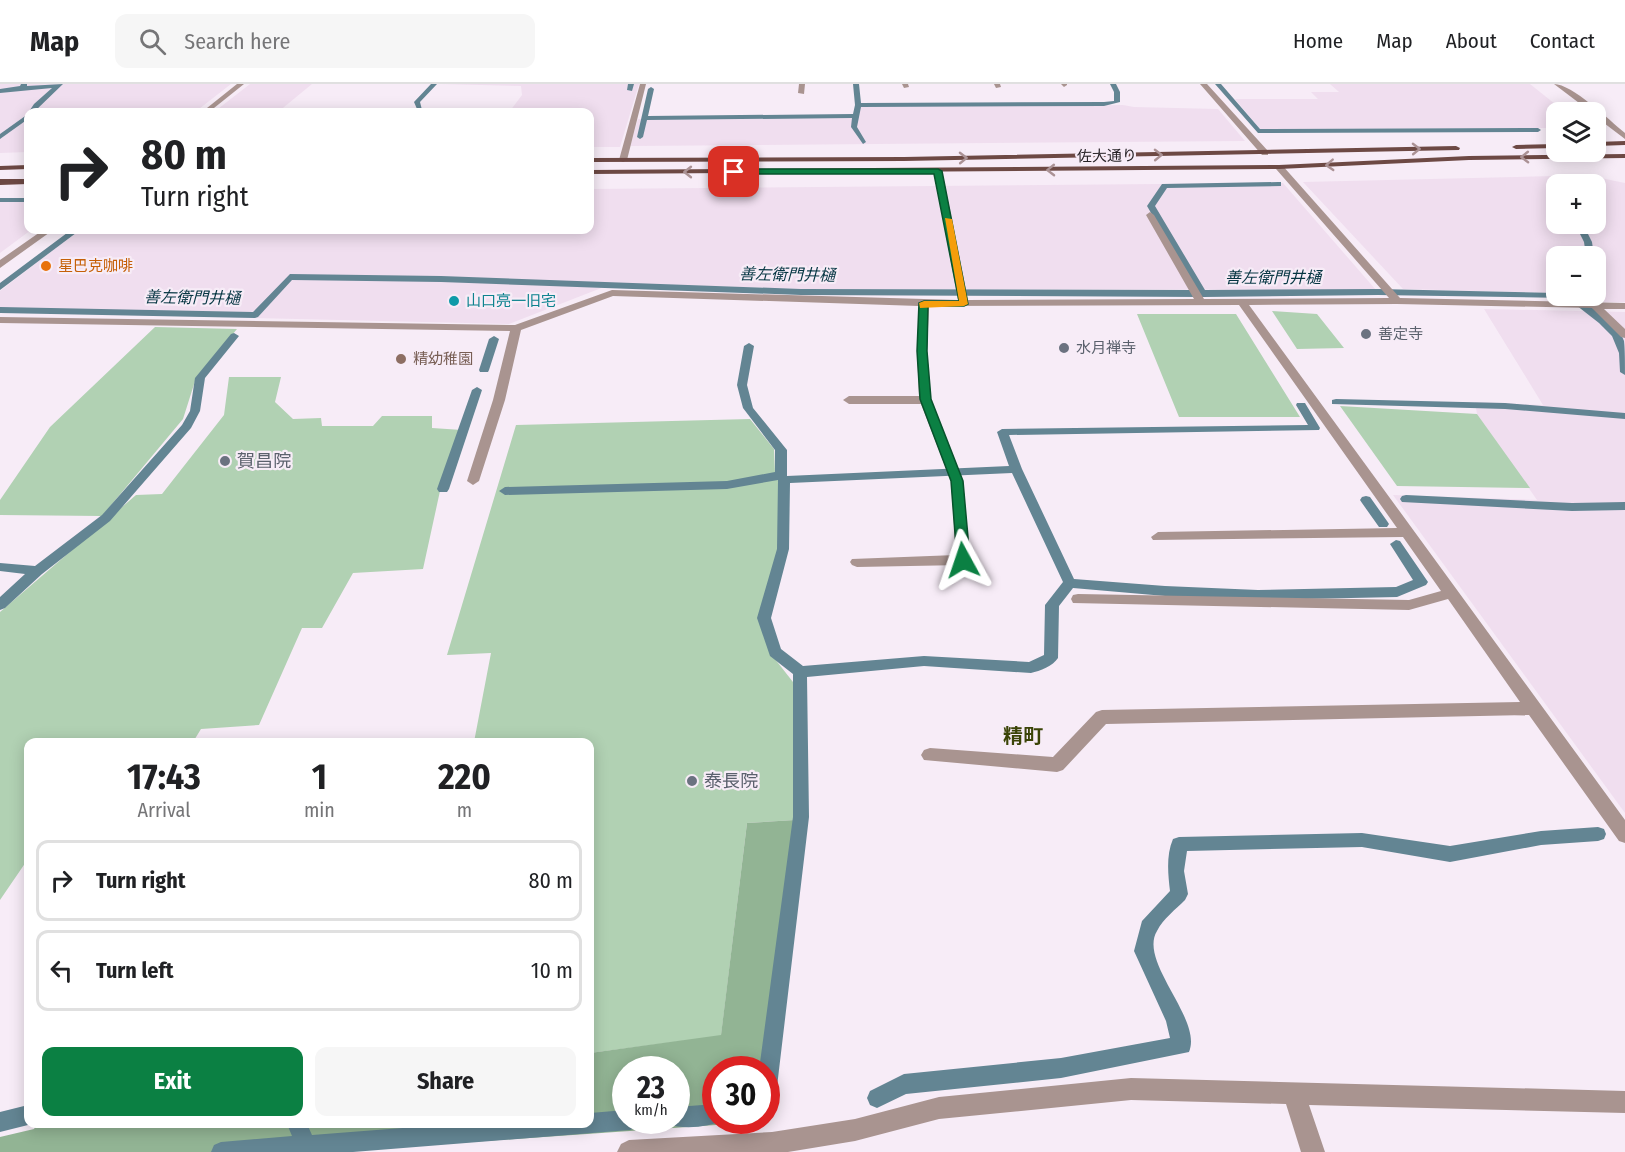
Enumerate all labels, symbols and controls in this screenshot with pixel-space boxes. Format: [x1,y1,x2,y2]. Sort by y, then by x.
search box [115,14,535,68]
text: Map [30,25,79,58]
icon: search [136,25,169,58]
text: Search here [184,28,290,55]
text: Home [1293,28,1343,54]
text: Map [1376,28,1413,54]
text: About [1446,28,1497,54]
text: Contact [1530,28,1595,54]
map controls [1546,102,1606,306]
button: layers [1546,102,1606,162]
text: 80 m [141,130,227,180]
icon: right [42,132,120,210]
one-way arrow [1411,143,1420,156]
pin [708,146,759,197]
street label: 佐大通り [1077,146,1137,166]
one-way arrow [1153,148,1162,161]
one-way arrow [1520,151,1529,163]
one-way arrow [958,152,967,164]
icon: arrive [717,155,750,188]
one-way arrow [1325,158,1334,171]
one-way arrow [1046,164,1055,176]
one-way arrow [683,166,692,178]
button: + [1546,174,1606,234]
text: Turn right [141,181,249,213]
button: − [1546,246,1606,306]
place label: 星巴克咖啡 [58,257,133,275]
marker: 星巴克咖啡 [39,259,53,273]
water label: 善左衛門井樋 [739,264,838,285]
water label: 善左衛門井樋 [1225,268,1324,287]
water label: 善左衛門井樋 [144,287,243,308]
place label: 山口亮一旧宅 [466,292,556,310]
marker: 山口亮一旧宅 [447,294,461,308]
place label: 善定寺 [1378,325,1423,343]
marker: 善定寺 [1359,327,1373,341]
place label: 水月禅寺 [1076,339,1136,357]
marker: 水月禅寺 [1057,341,1071,355]
place label: 精幼稚園 [413,350,473,368]
marker: 精幼稚園 [394,352,408,366]
place label: 賀昌院 [237,450,291,472]
marker: 賀昌院 [218,454,232,468]
position arrow [931,528,995,592]
district label: 精町 [1003,724,1043,748]
text: 17:43 [127,755,201,799]
text: 1 [312,755,327,799]
text: 220 [438,755,491,799]
place label: 泰長院 [704,770,758,792]
marker: 泰長院 [685,774,699,788]
text: Arrival [137,798,190,822]
text: min [304,798,335,822]
text: m [457,798,472,822]
icon: right [45,864,78,897]
text: Turn right [96,867,185,894]
text: 80 m [528,867,573,894]
icon: left [45,954,78,987]
text: Turn left [96,957,174,984]
text: 10 m [531,957,573,984]
button: Exit [42,1047,303,1116]
button: Share [315,1047,576,1116]
speed limit sign: 30 [702,1056,780,1134]
text: 23 [637,1070,665,1106]
text: km/h [634,1101,668,1119]

